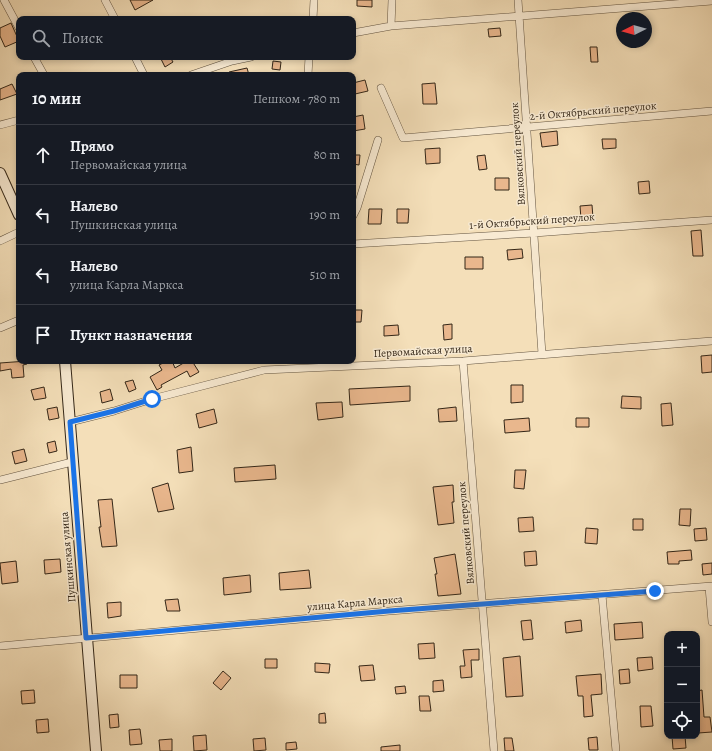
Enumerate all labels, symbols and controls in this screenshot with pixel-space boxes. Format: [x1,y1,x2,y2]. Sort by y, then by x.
north arrow [616,12,652,48]
search box [16,16,356,60]
icon: search [30,27,52,49]
text: Поиск [62,28,103,48]
text: 10 мин [32,87,81,110]
text: Пешком · 780 m [253,90,340,107]
street label: 2-й Октябрьский переулок [529,98,657,124]
street label: Вялковский переулок [507,102,529,206]
text: Прямо [70,136,114,156]
icon: ahead [32,144,54,166]
text: 80 m [313,146,340,163]
text: Первомайская улица [70,156,187,173]
text: Налево [70,196,118,216]
icon: left [32,204,54,226]
text: 190 m [309,206,340,223]
street label: 1-й Октябрьский переулок [469,209,596,233]
text: Пушкинская улица [70,216,177,233]
text: Налево [70,256,118,276]
icon: left [32,264,54,286]
text: 510 m [310,266,340,283]
text: улица Карла Маркса [70,276,183,293]
icon: arrive [32,324,54,346]
text: Пункт назначения [70,325,192,345]
street label: Первомайская улица [373,341,474,361]
route start [143,390,161,408]
street label: Вялковский переулок [454,481,478,585]
street label: Пушкинская улица [56,510,79,603]
route end [646,582,664,600]
street label: улица Карла Маркса [306,591,404,615]
map controls [664,631,700,739]
button: + [664,631,700,667]
button: − [664,667,700,703]
button: locate [664,703,700,739]

